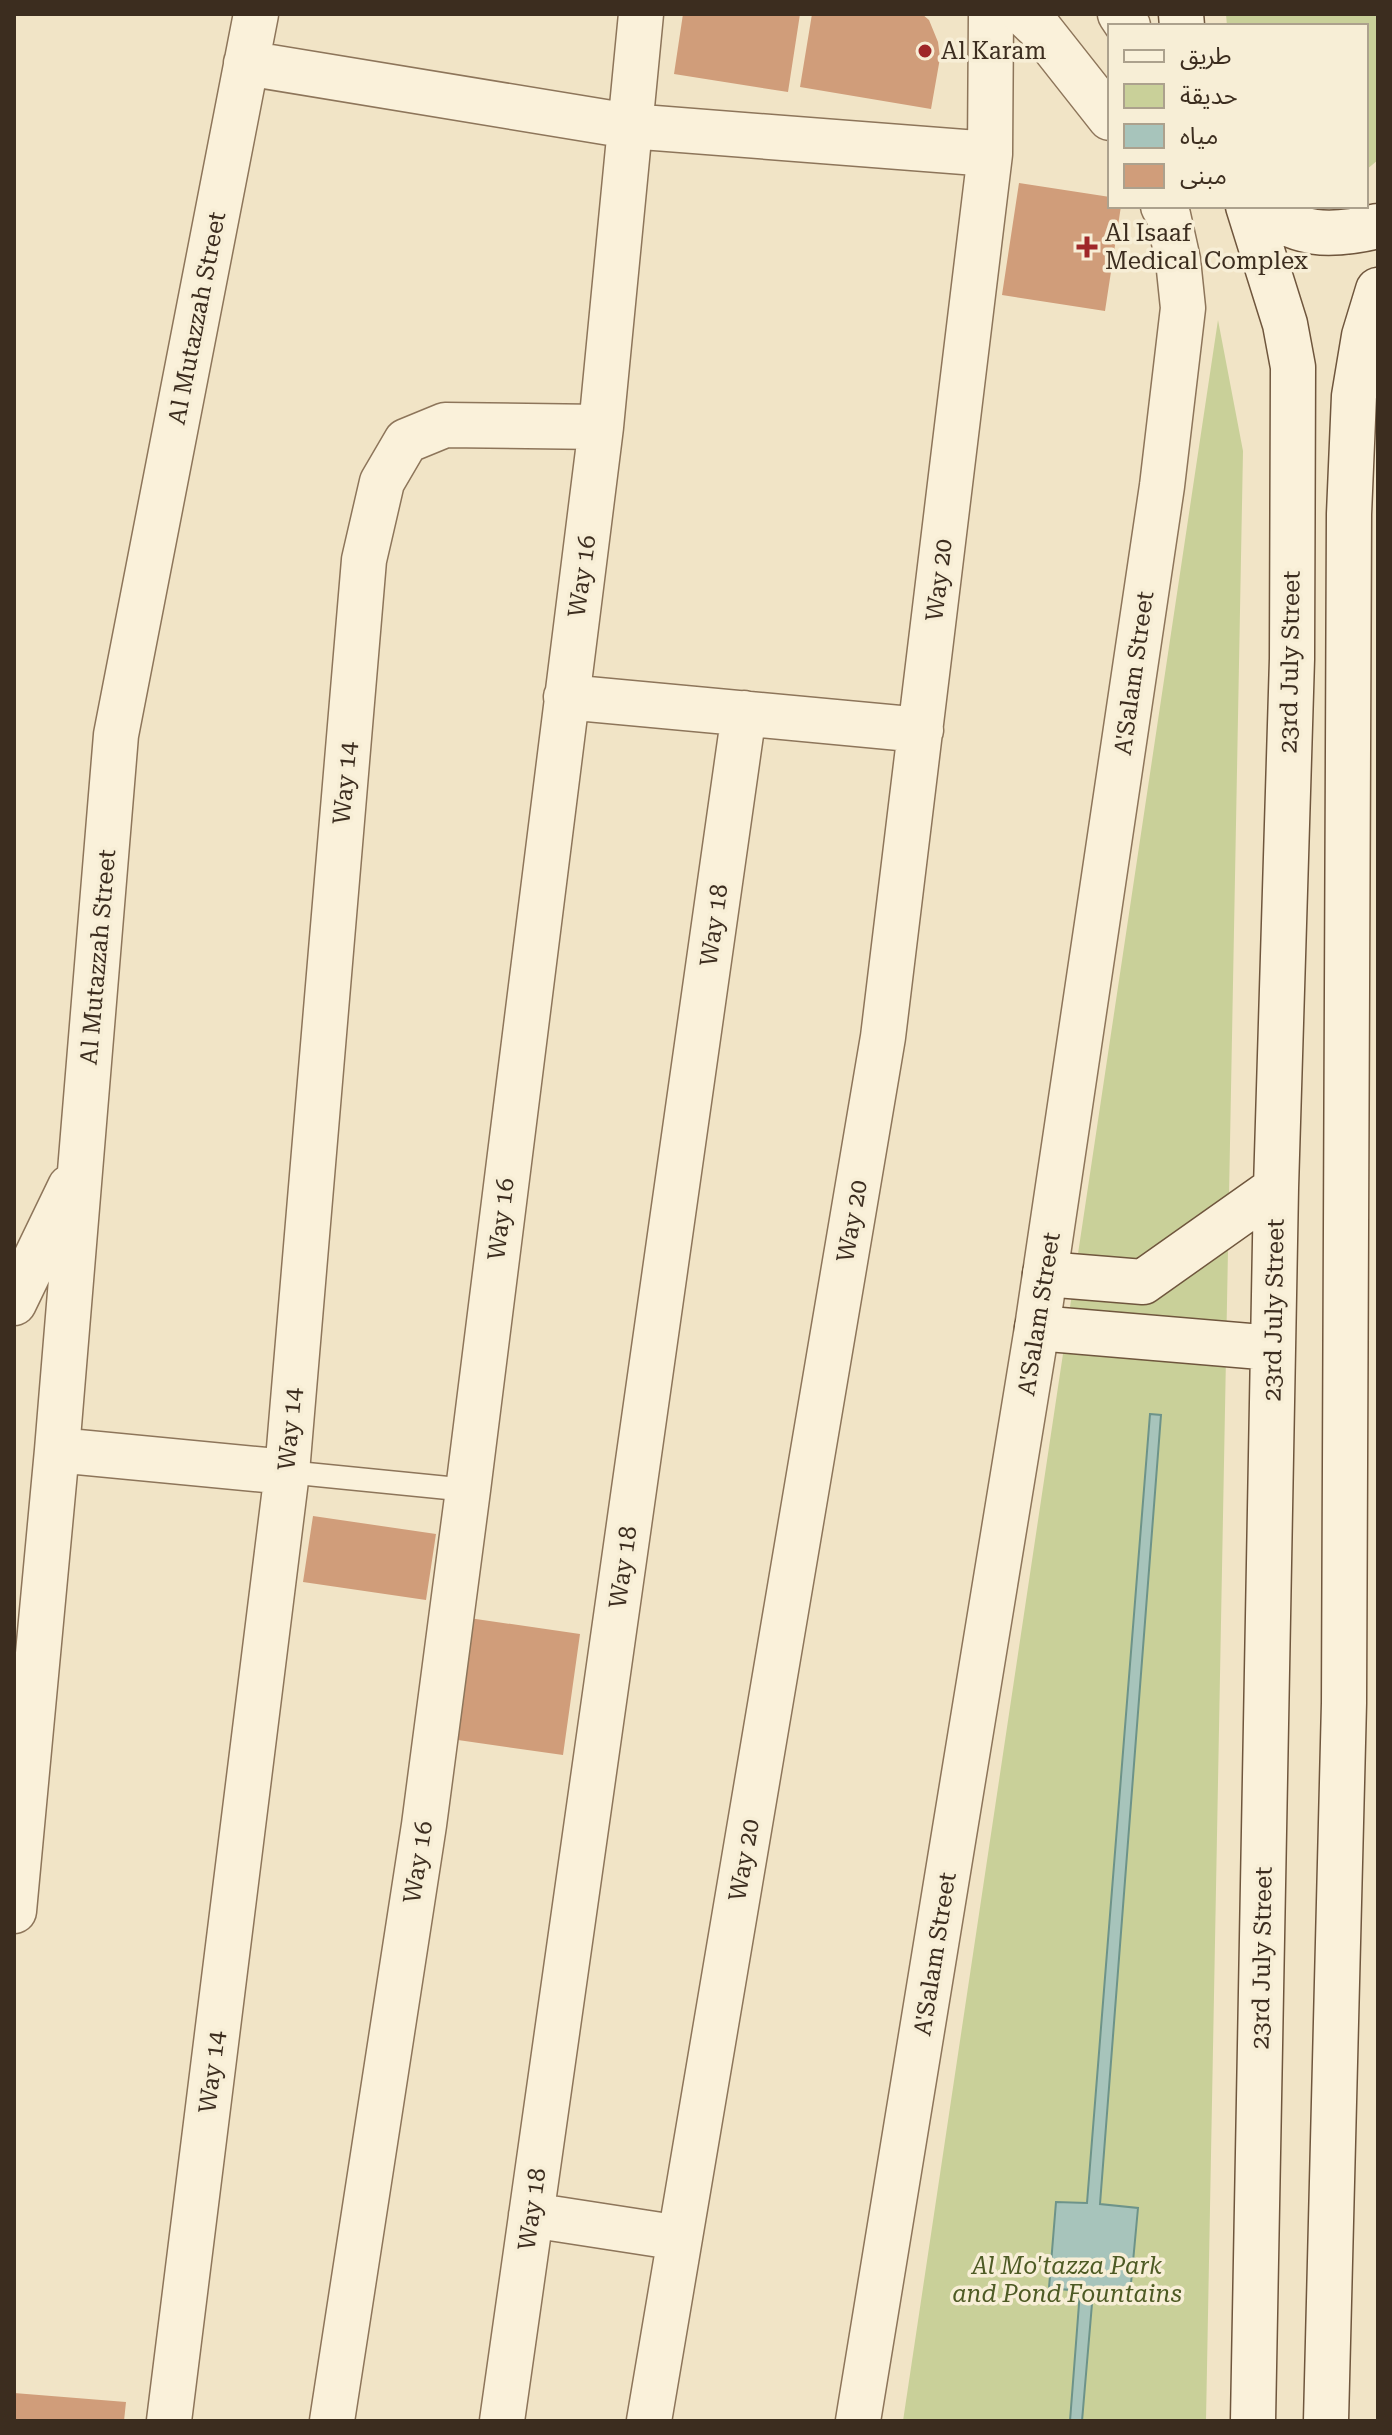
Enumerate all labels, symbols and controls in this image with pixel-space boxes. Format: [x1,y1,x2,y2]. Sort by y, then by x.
legend [1108,24,1368,208]
place label: Al Karam [941,37,1046,65]
marker: Al Karam [916,42,934,60]
text: طريق [1180,42,1232,71]
text: حديقة [1180,82,1238,110]
text: مياه [1180,122,1218,150]
text: مبنى [1180,162,1227,190]
street label: Al Mutazzah Street [163,209,231,427]
place label: Al Isaaf Medical Complex [1105,219,1308,275]
marker: Al Isaaf Medical Complex [1076,236,1098,258]
street label: Way 16 [562,533,602,619]
street label: Way 20 [920,537,958,623]
street label: 23rd July Street [1274,570,1306,754]
street label: A'Salam Street [1109,589,1159,757]
street label: Way 14 [327,740,363,826]
street label: Al Mutazzah Street [75,848,121,1066]
street label: Way 18 [694,882,734,968]
street label: Way 16 [482,1176,520,1262]
street label: Way 20 [831,1178,873,1264]
street label: 23rd July Street [1258,1218,1290,1402]
street label: A'Salam Street [1012,1230,1066,1398]
street label: Way 14 [272,1386,308,1472]
street label: Way 18 [603,1524,643,1610]
street label: Way 20 [723,1817,765,1903]
street label: Way 16 [398,1819,438,1905]
street label: 23rd July Street [1246,1866,1278,2050]
street label: A'Salam Street [908,1870,962,2038]
street label: Way 14 [193,2029,231,2115]
street label: Way 18 [512,2166,552,2252]
park label: Al Mo'tazza Park and Pond Fountains [952,2252,1182,2308]

